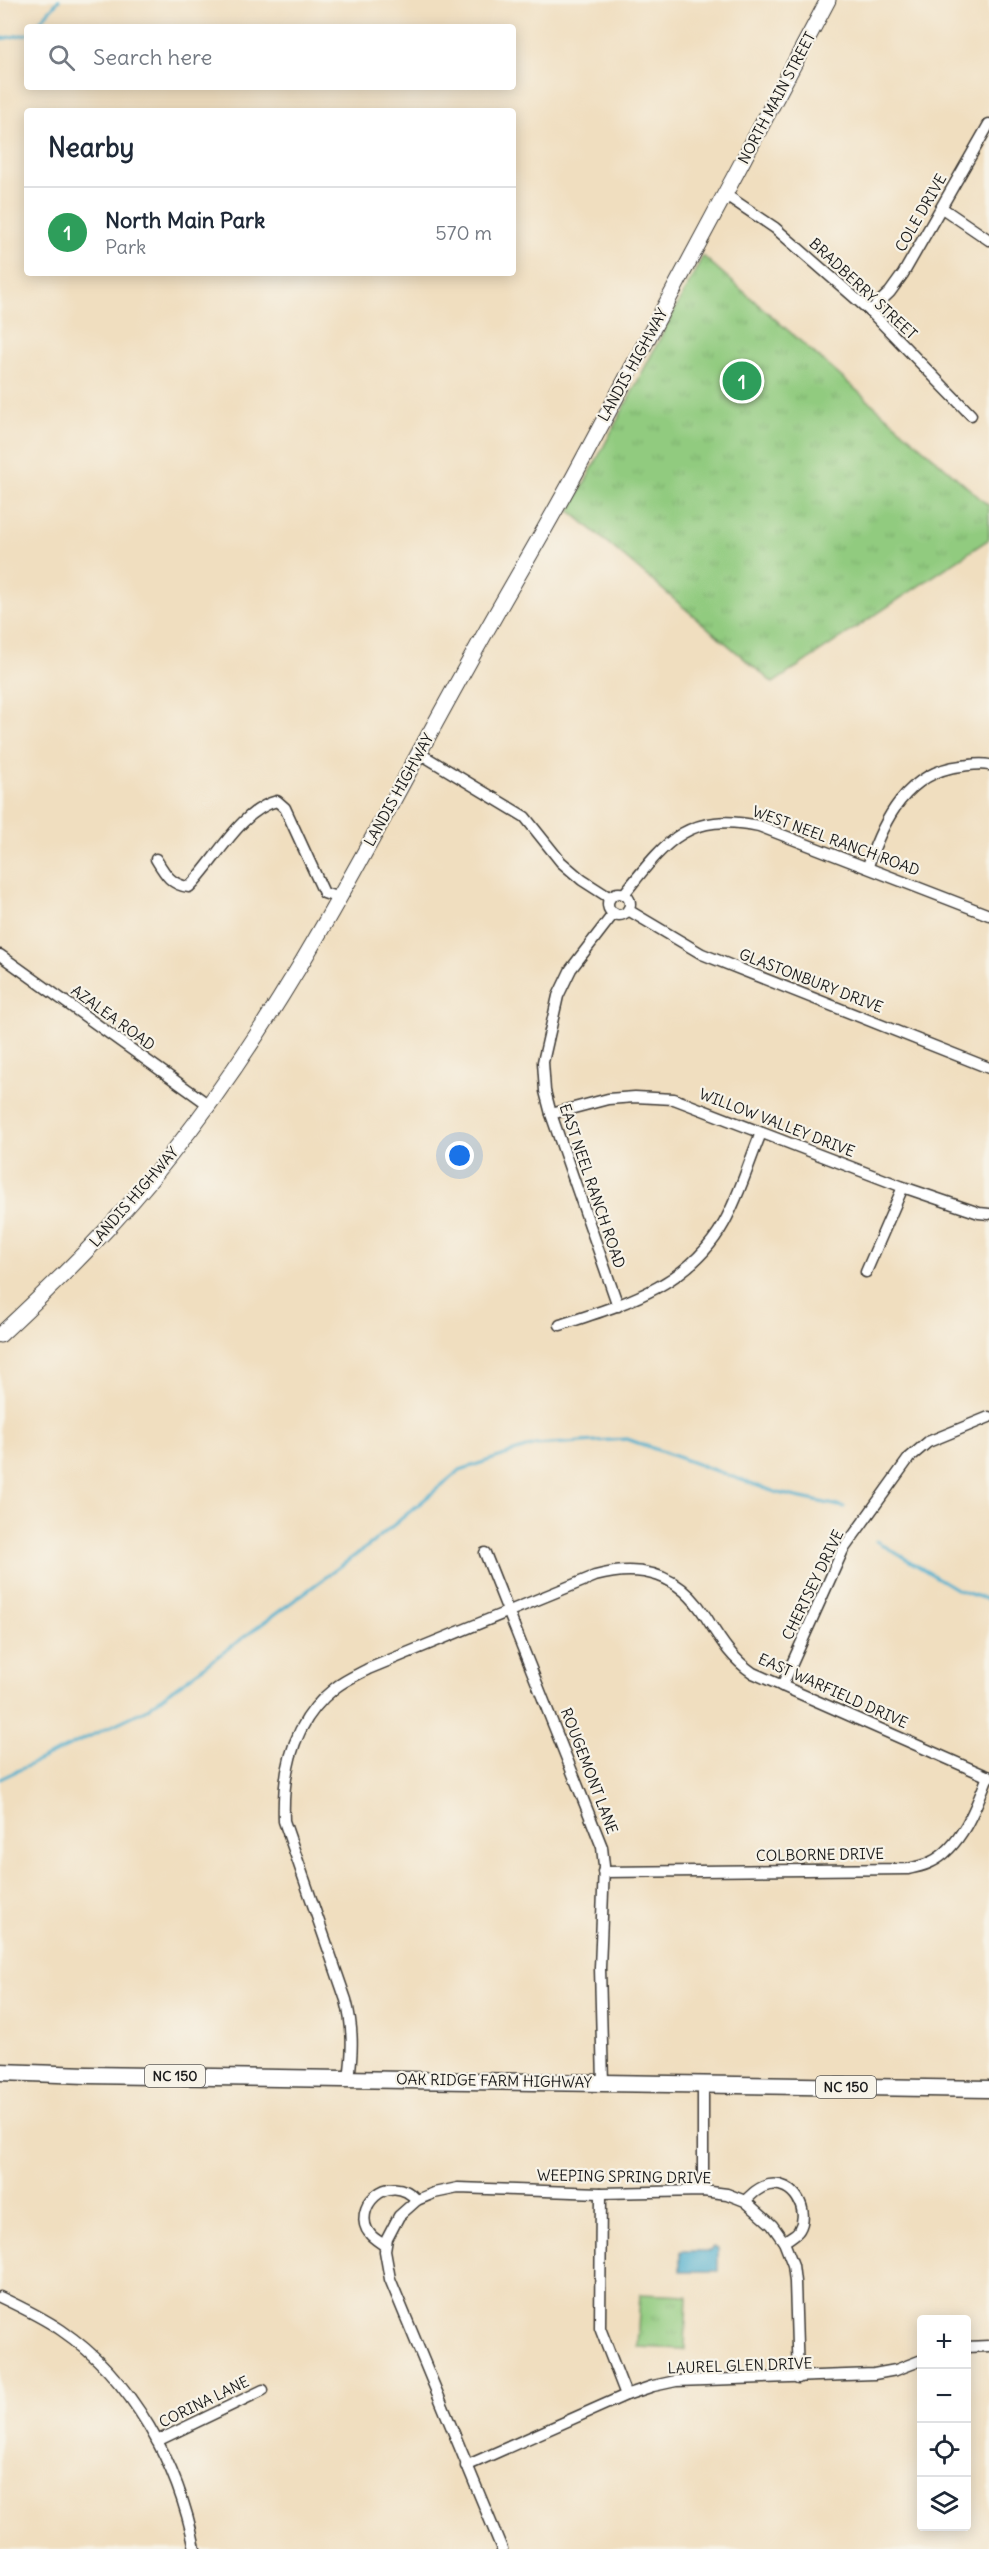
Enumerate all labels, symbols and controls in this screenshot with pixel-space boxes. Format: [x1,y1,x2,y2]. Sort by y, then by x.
search box [24,24,516,90]
street label: NORTH MAIN STREET [734,28,819,167]
icon: search [45,41,78,74]
text: Search here [93,43,212,71]
text: Nearby [48,131,134,164]
street label: COLE DRIVE [891,170,951,255]
text: North Main Park [105,206,265,234]
text: 1 [64,220,71,245]
text: 570 m [435,220,492,245]
text: Park [105,234,146,259]
street label: BRADBERRY STREET [806,234,921,344]
street label: LANDIS HIGHWAY [594,304,672,425]
pin: 1 [722,358,762,404]
street label: LANDIS HIGHWAY [360,729,438,850]
street label: WEST NEEL RANCH ROAD [750,801,922,880]
street label: GLASTONBURY DRIVE [737,944,886,1017]
street label: AZALEA ROAD [68,981,159,1054]
street label: WILLOW VALLEY DRIVE [697,1084,858,1161]
street label: EAST NEEL RANCH ROAD [555,1101,630,1271]
your location [445,1141,474,1170]
street label: LANDIS HIGHWAY [85,1142,183,1251]
street label: CHERTSEY DRIVE [778,1526,848,1643]
street label: EAST WARFIELD DRIVE [755,1649,911,1732]
street label: ROUGEMONT LANE [557,1705,622,1837]
street label: COLBORNE DRIVE [756,1844,884,1865]
road number: NC 150 [145,2065,205,2087]
street label: OAK RIDGE FARM HIGHWAY [396,2069,593,2092]
road number: NC 150 [816,2076,876,2098]
street label: WEEPING SPRING DRIVE [537,2165,712,2188]
map controls [917,2315,971,2531]
button: + [917,2315,971,2369]
street label: LAUREL GLEN DRIVE [667,2353,813,2378]
button: − [917,2369,971,2423]
street label: CORINA LANE [156,2371,252,2432]
button: locate [917,2423,971,2477]
button: layers [917,2477,971,2531]

